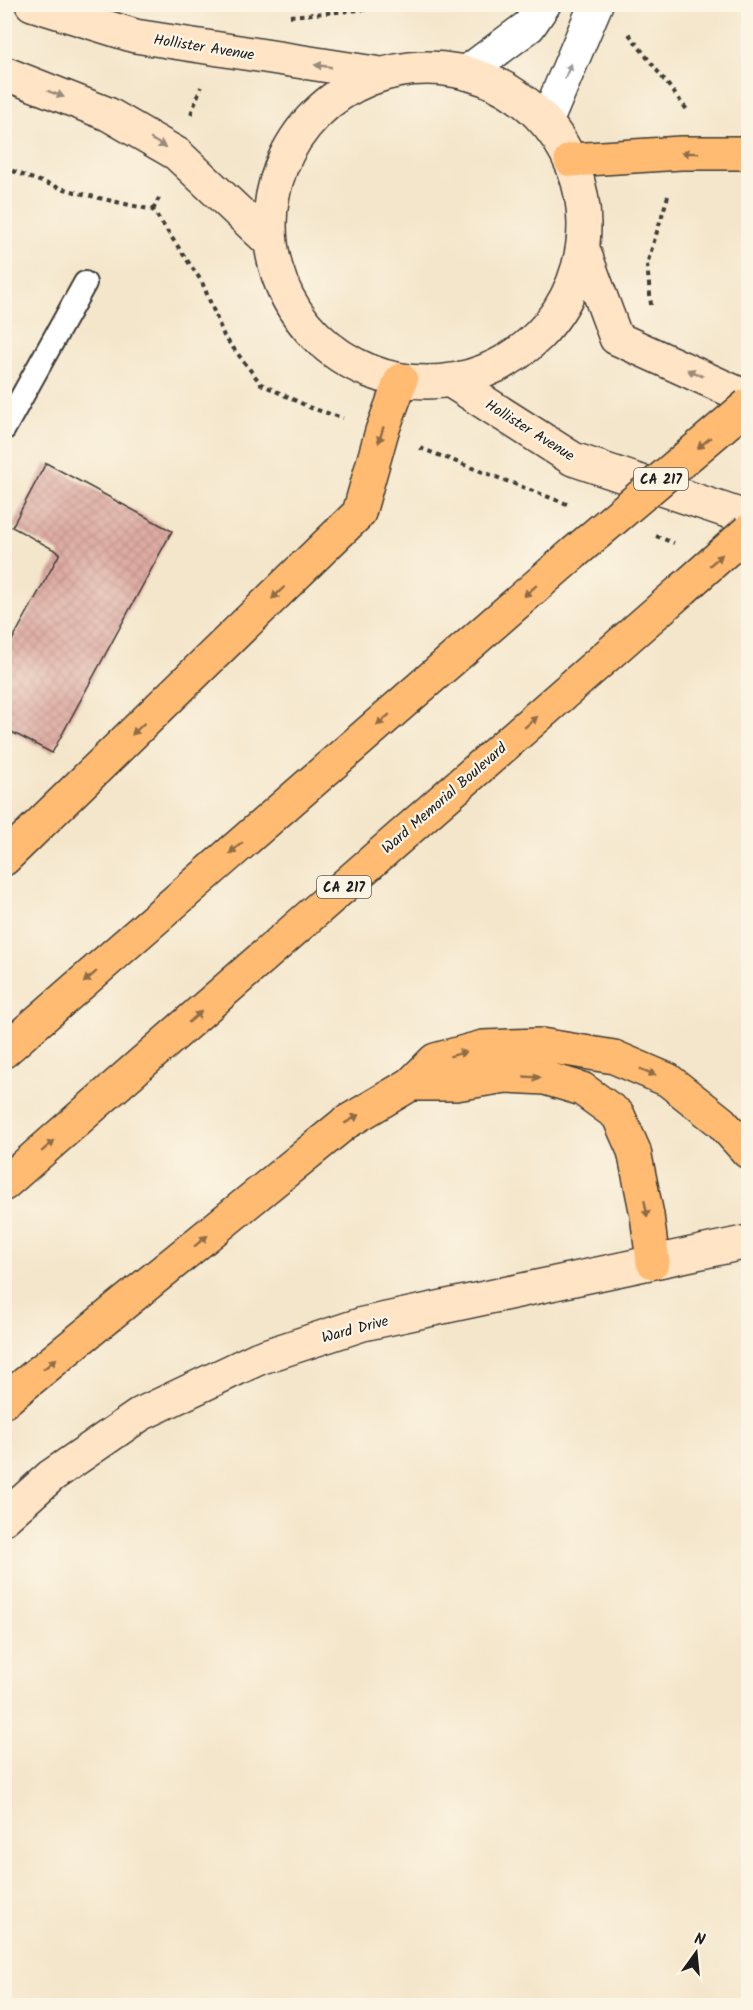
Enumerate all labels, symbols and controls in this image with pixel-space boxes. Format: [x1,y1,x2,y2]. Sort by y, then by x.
street label: Hollister Avenue [152,28,256,68]
one-way arrow [313,61,332,70]
one-way arrow [563,61,573,79]
one-way arrow [47,89,65,99]
one-way arrow [150,138,167,148]
one-way arrow [681,148,700,158]
one-way arrow [687,369,704,378]
street label: Hollister Avenue [480,394,579,468]
one-way arrow [376,426,386,444]
one-way arrow [696,436,712,449]
road number: CA 217 [634,468,688,490]
one-way arrow [708,553,723,567]
one-way arrow [523,584,538,597]
one-way arrow [271,585,285,599]
one-way arrow [376,713,391,726]
one-way arrow [523,716,538,729]
one-way arrow [132,721,146,735]
street label: Ward Memorial Boulevard [377,737,513,860]
one-way arrow [229,841,244,854]
road number: CA 217 [317,876,371,898]
one-way arrow [83,970,98,983]
one-way arrow [187,1011,202,1024]
one-way arrow [449,1049,467,1058]
one-way arrow [640,1067,658,1077]
one-way arrow [522,1072,541,1081]
one-way arrow [344,1113,360,1124]
one-way arrow [41,1139,56,1153]
one-way arrow [642,1199,651,1218]
one-way arrow [193,1235,208,1248]
street label: Ward Drive [319,1309,392,1350]
one-way arrow [42,1358,58,1371]
north arrow [666,1923,726,1983]
text: N [691,1927,708,1953]

